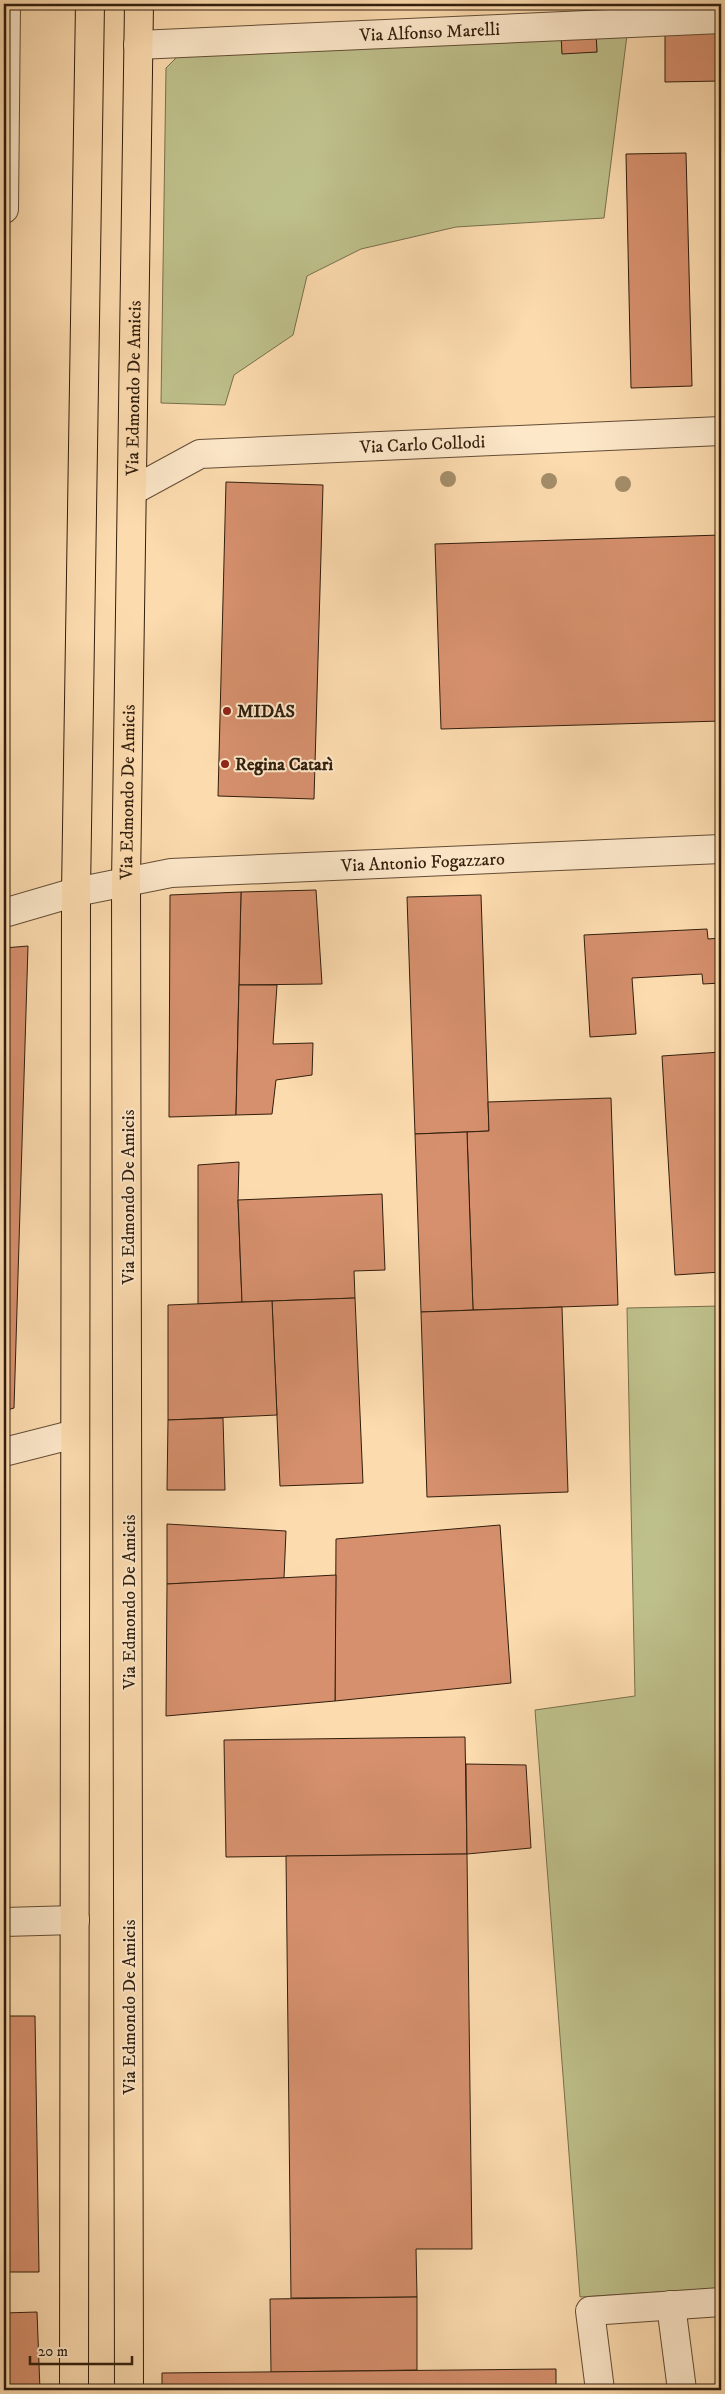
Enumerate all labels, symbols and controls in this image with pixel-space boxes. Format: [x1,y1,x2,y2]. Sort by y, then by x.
street label: Via Alfonso Marelli [358,19,500,47]
street label: Via Edmondo De Amicis [122,300,147,477]
street label: Via Carlo Collodi [358,431,486,459]
place label: MIDAS [237,701,295,723]
street label: Via Edmondo De Amicis [116,704,141,881]
marker: MIDAS [221,705,233,717]
place label: Regina Catarì [235,754,333,776]
marker: Regina Catarì [219,758,231,770]
street label: Via Antonio Fogazzaro [340,848,505,878]
street label: Via Edmondo De Amicis [118,1109,140,1286]
street label: Via Edmondo De Amicis [119,1514,141,1691]
street label: Via Edmondo De Amicis [119,1919,141,2096]
scale bar [30,2334,132,2366]
text: 20 m [38,2342,68,2361]

